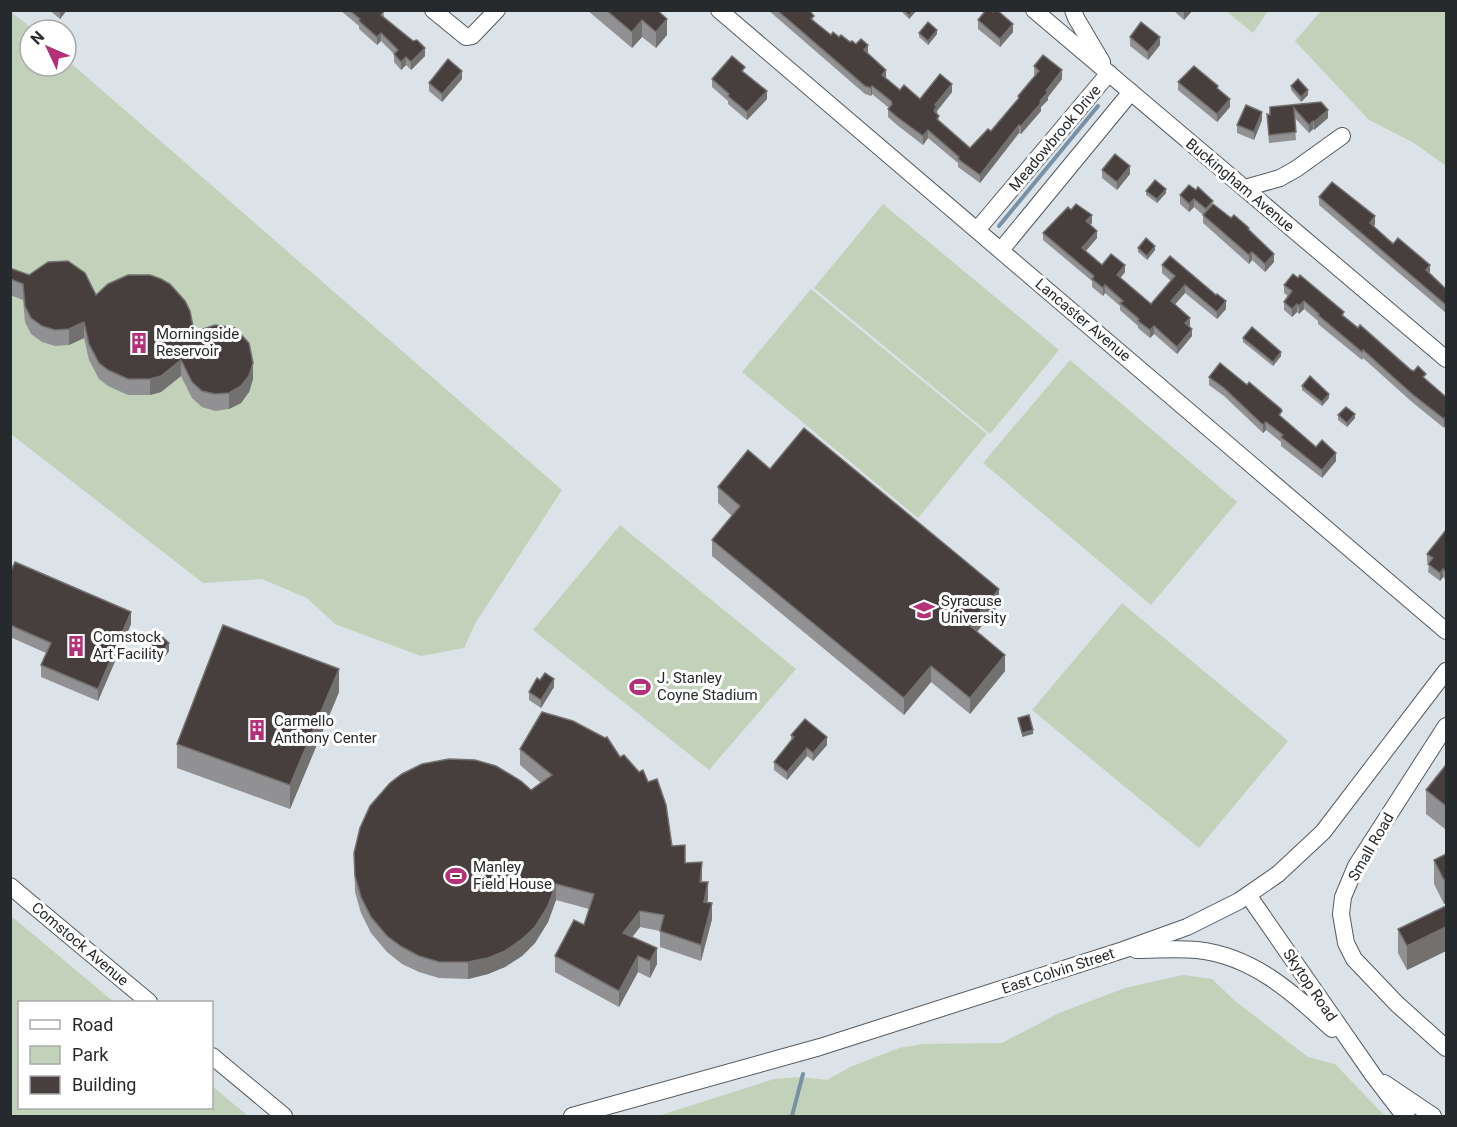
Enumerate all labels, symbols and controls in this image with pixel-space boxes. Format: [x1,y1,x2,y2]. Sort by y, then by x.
north arrow [18,18,78,78]
text: N [27,27,48,49]
street label: Meadowbrook Drive [1005,81,1105,195]
street label: Buckingham Avenue [1182,134,1298,236]
street label: Lancaster Avenue [1032,275,1134,365]
place label: Morningside Reservoir [156,325,239,360]
building icon: Morningside Reservoir [127,331,151,355]
place label: Syracuse University [941,592,1006,627]
school or university icon: Syracuse University [912,598,936,622]
place label: Comstock Art Facility [93,628,164,663]
building icon: Comstock Art Facility [64,634,88,658]
place label: J. Stanley Coyne Stadium [657,669,758,704]
sports icon: J. Stanley Coyne Stadium [628,675,652,699]
place label: Carmello Anthony Center [274,712,377,747]
building icon: Carmello Anthony Center [245,718,269,742]
street label: Small Road [1344,810,1398,884]
place label: Manley Field House [473,858,552,893]
sports icon: Manley Field House [444,864,468,888]
street label: Comstock Avenue [28,898,132,990]
street label: East Colvin Street [999,944,1117,998]
street label: Skytop Road [1279,945,1341,1025]
legend [18,1001,213,1109]
text: Road [72,1014,113,1035]
text: Park [72,1044,109,1065]
text: Building [72,1074,136,1095]

